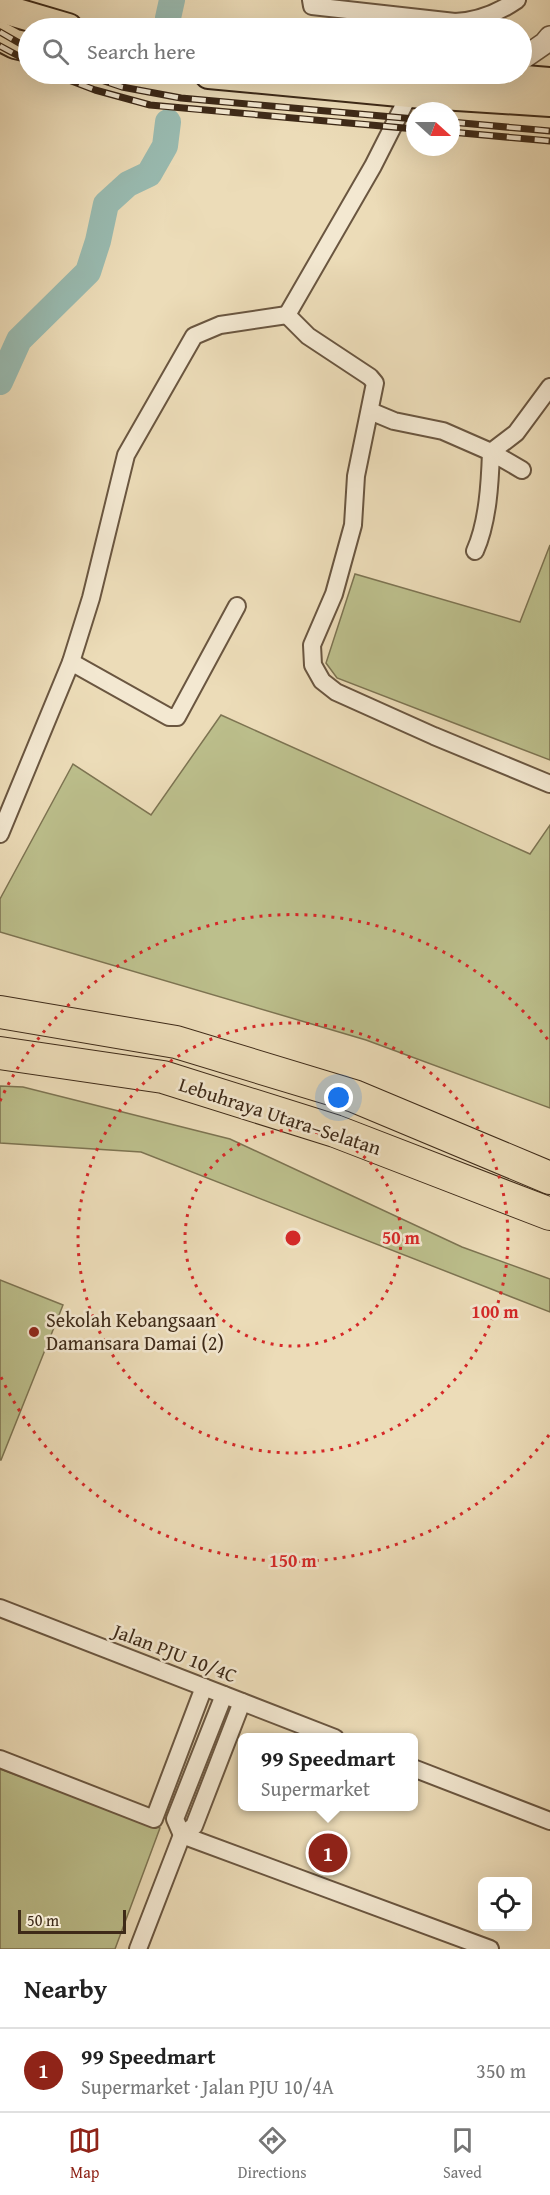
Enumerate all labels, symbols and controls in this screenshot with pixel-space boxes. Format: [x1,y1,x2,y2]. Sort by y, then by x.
search box [18,18,532,84]
icon: search [39,35,72,68]
text: Search here [87,35,196,67]
north arrow [406,102,460,156]
street label: Lebuhraya Utara–Selatan [175,1069,385,1162]
your location [324,1083,353,1112]
text: 50 m [382,1224,421,1251]
centre of rings [283,1228,303,1248]
text: 100 m [471,1298,519,1325]
place label: Sekolah Kebangsaan Damansara Damai (2) [46,1305,224,1357]
marker: Sekolah Kebangsaan Damansara Damai (2) [27,1325,41,1339]
text: 150 m [269,1547,317,1574]
street label: Jalan PJU 10/4C [106,1615,241,1689]
popup [238,1733,418,1811]
text: 99 Speedmart [261,1742,395,1774]
text: Supermarket [261,1774,370,1803]
pin: 1 [308,1830,348,1876]
map controls [478,1877,532,1931]
button: locate [478,1877,532,1931]
scale bar [18,1907,126,1934]
text: 50 m [27,1908,59,1932]
text: Nearby [24,1969,107,2008]
text: 99 Speedmart [81,2040,216,2072]
text: 1 [38,2056,49,2085]
text: 350 m [476,2056,526,2085]
text: Supermarket · Jalan PJU 10/4A [81,2072,334,2101]
tab: Map [68,2124,101,2184]
tab: Directions [238,2124,307,2184]
tab: Saved [443,2124,482,2184]

